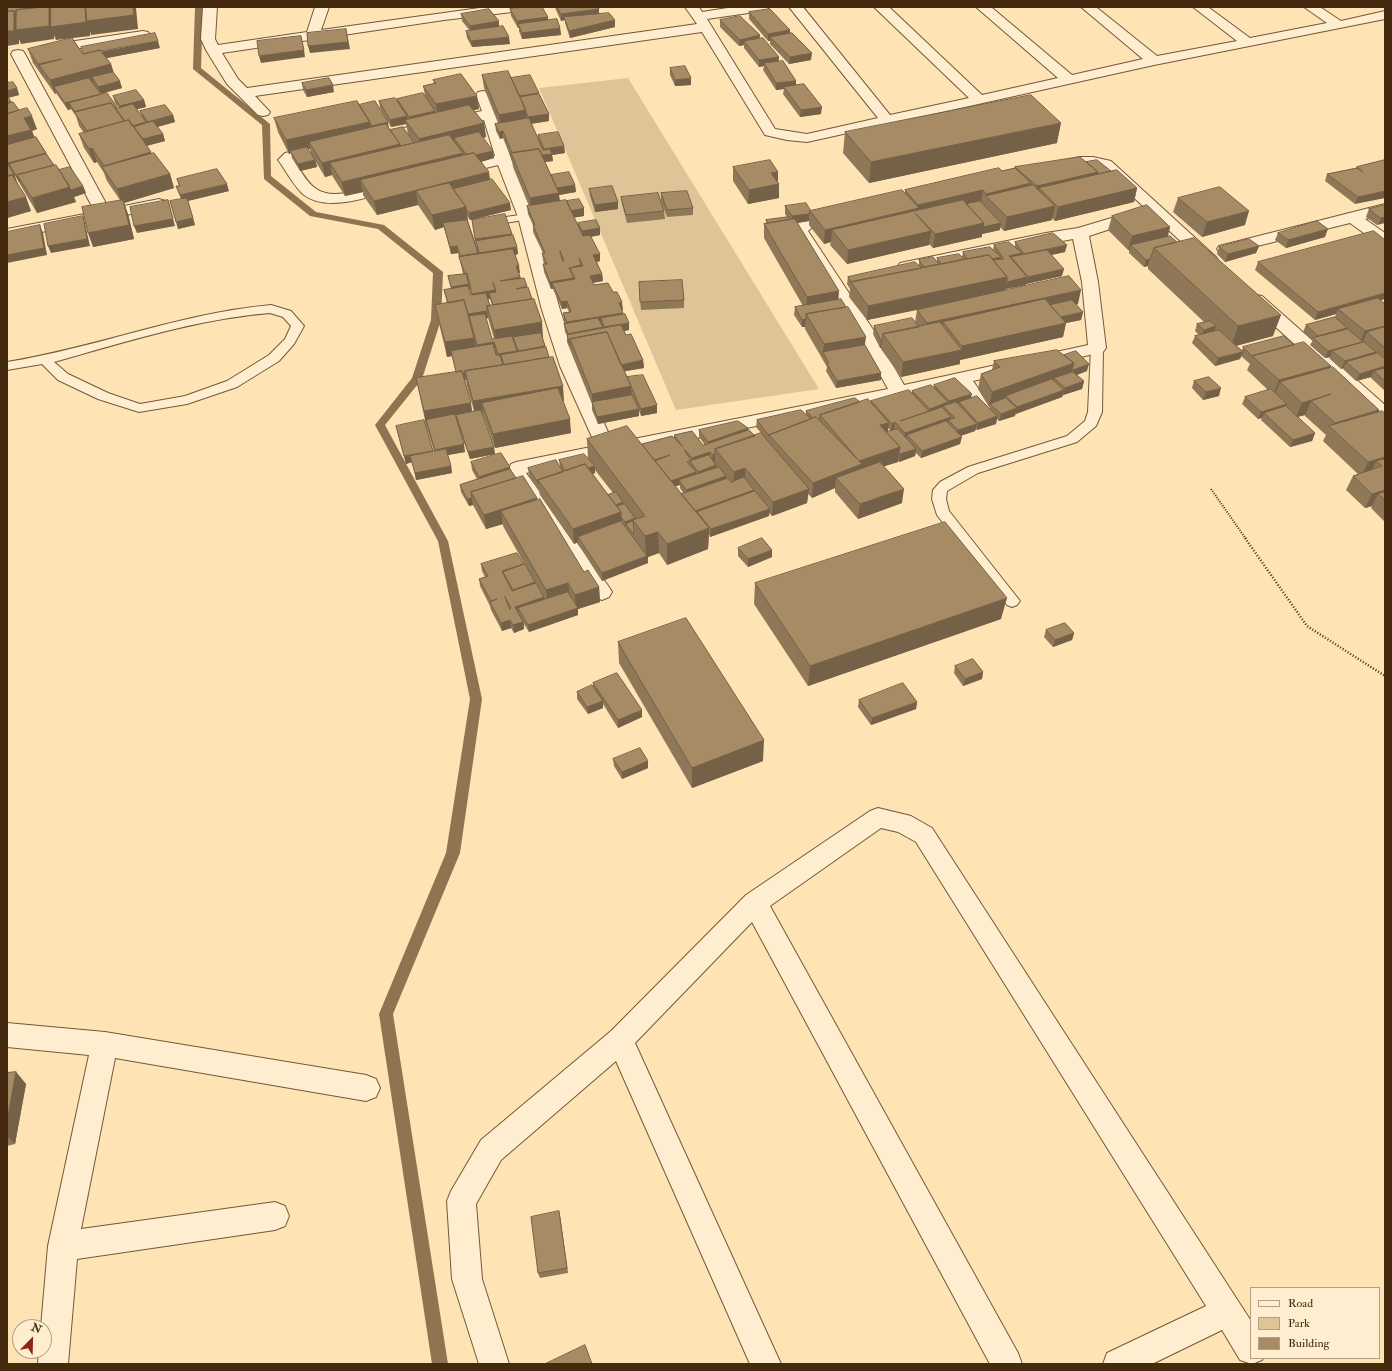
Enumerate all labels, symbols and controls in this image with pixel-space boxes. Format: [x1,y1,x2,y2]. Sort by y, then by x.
legend [1250,1287,1380,1359]
text: Road [1288,1296,1313,1311]
text: Park [1288,1316,1310,1331]
north arrow [12,1319,52,1359]
text: N [29,1321,44,1336]
text: Building [1288,1336,1329,1351]

